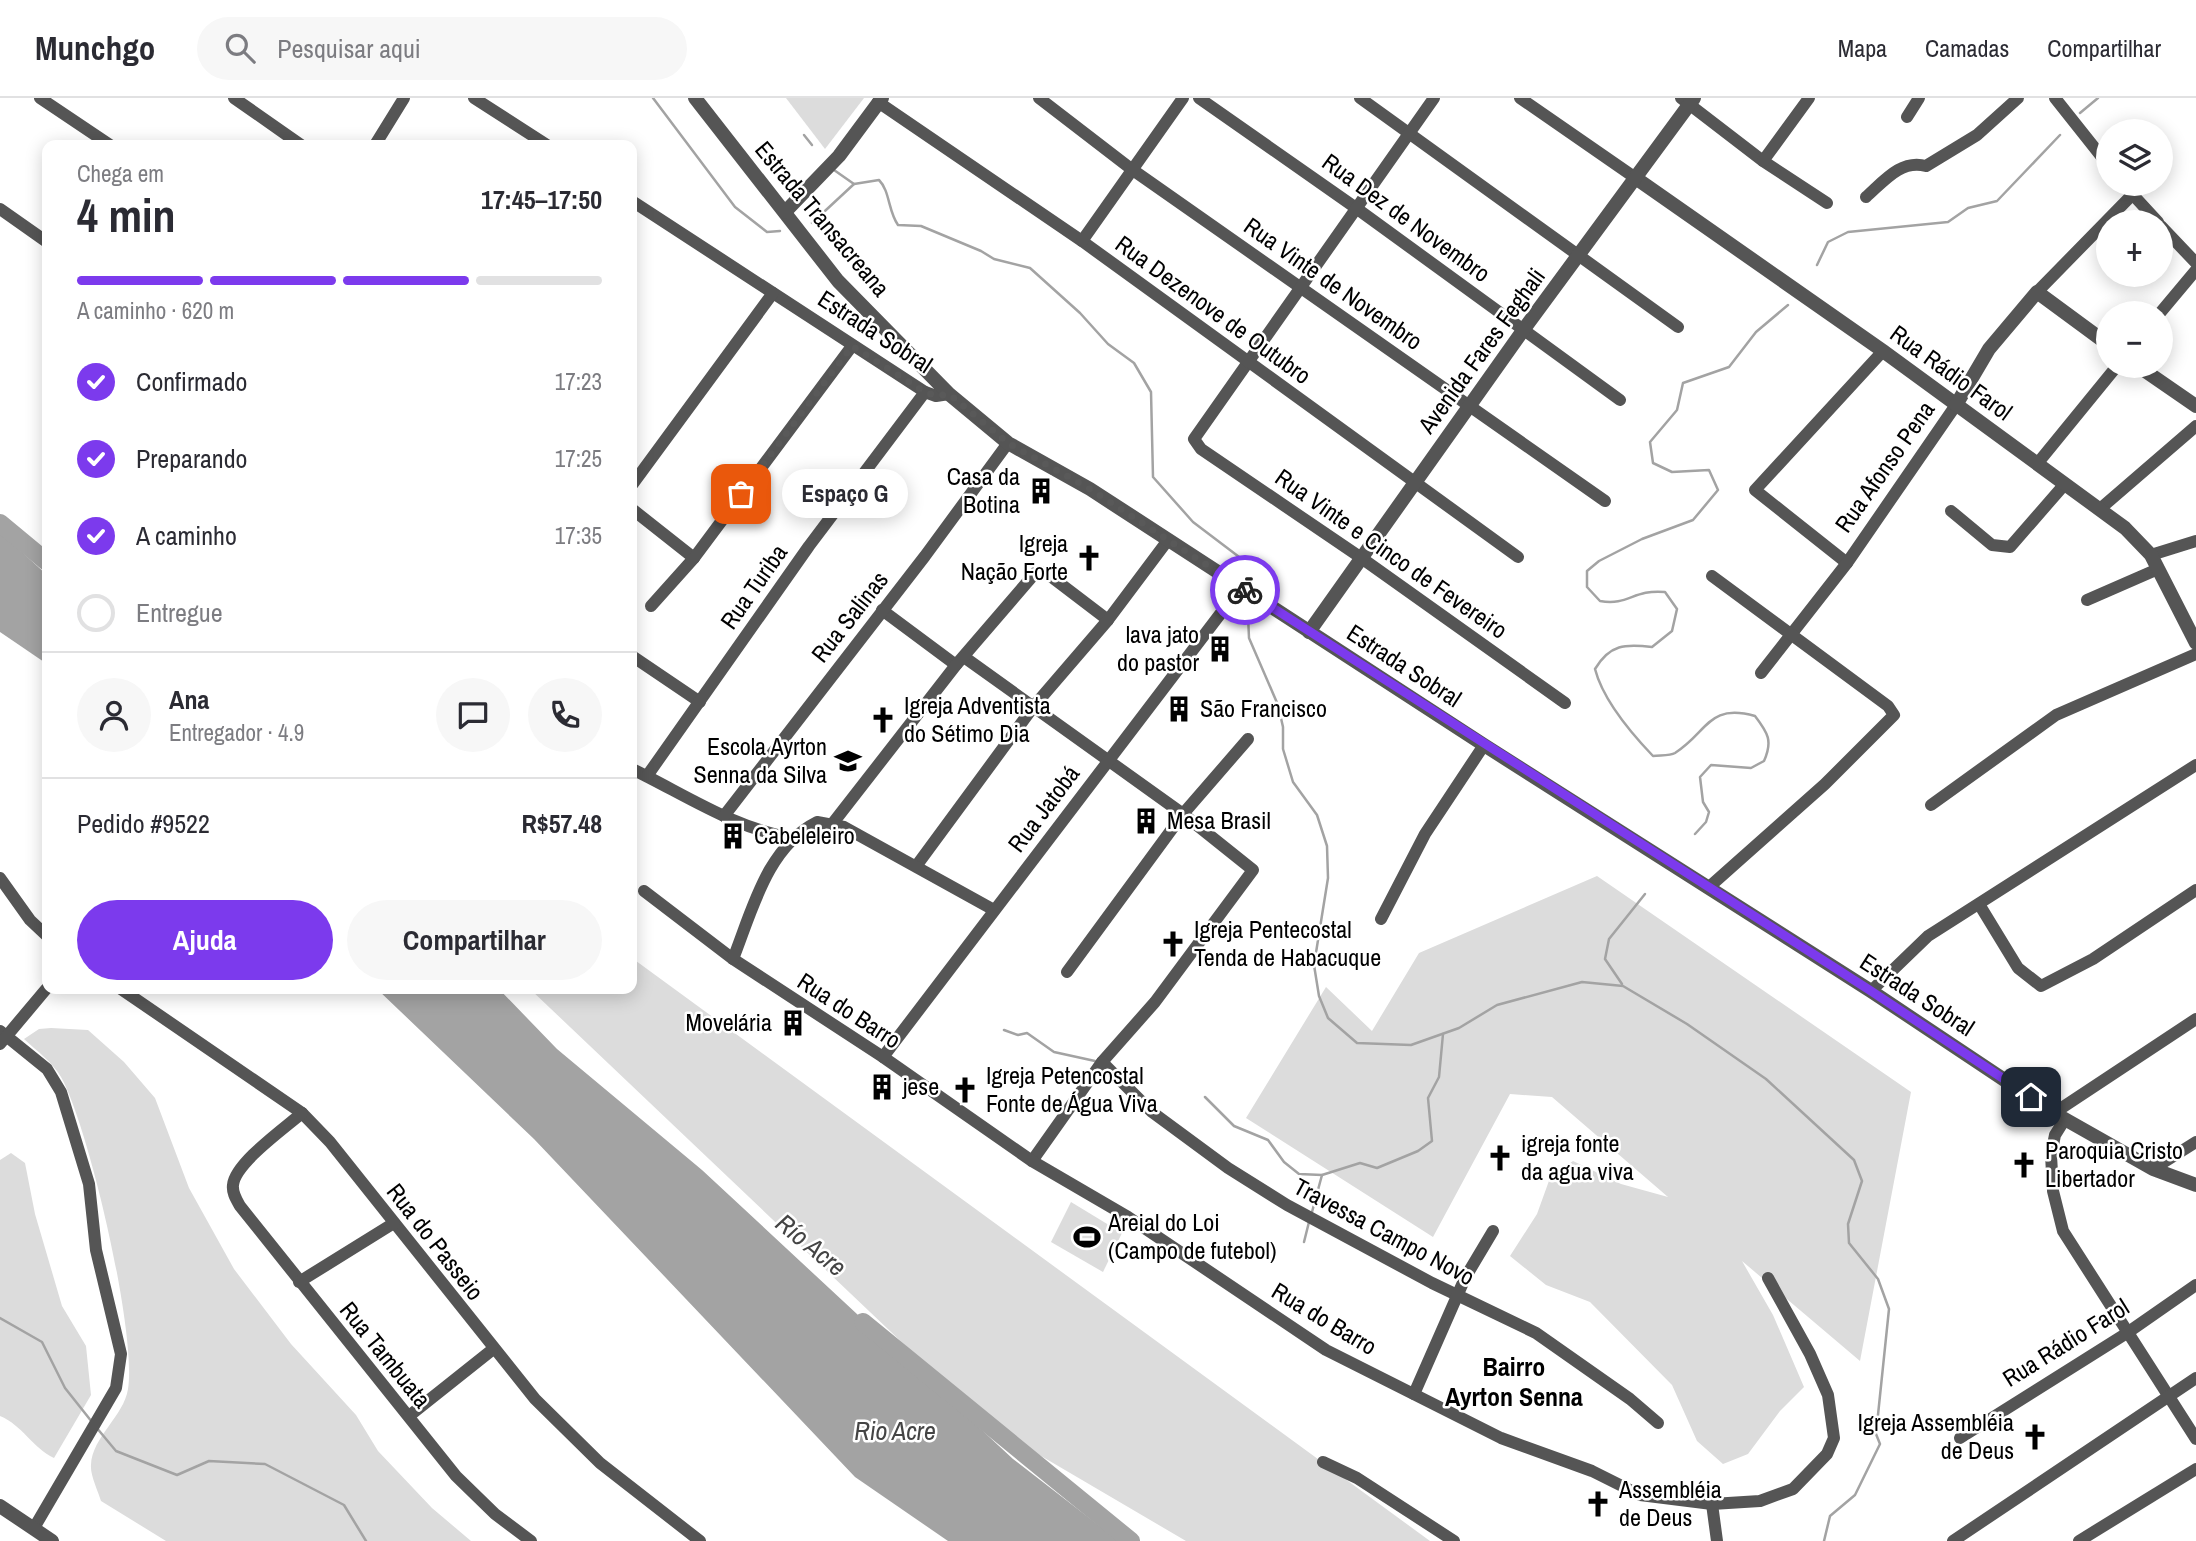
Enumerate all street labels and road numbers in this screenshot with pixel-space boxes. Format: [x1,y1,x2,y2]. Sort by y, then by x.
street label: Estrada Transacreana [748,134,897,303]
street label: Rua Dez de Novembro [1316,145,1497,289]
street label: Rua Vinte de Novembro [1238,210,1429,357]
street label: Rua Dezenove de Outubro [1109,227,1318,391]
street label: Avenida Fares Feghali [1410,261,1552,440]
street label: Estrada Sobral [812,282,939,380]
street label: Rua Rádio Farol [1884,317,2019,427]
street label: Rua Afonso Pena [1827,394,1941,538]
street label: Rua Vinte e Cinco de Fevereiro [1269,461,1514,646]
street label: Rua Turiba [712,538,794,635]
street label: Rua Salinas [804,564,895,668]
street label: Estrada Sobral [1341,616,1468,714]
street label: Rua Jatobá [1000,759,1086,858]
street label: Estrada Sobral [1854,945,1981,1043]
street label: Rua do Barro [792,965,907,1055]
street label: Travessa Campo Novo [1288,1170,1481,1292]
street label: Rua do Passeio [380,1176,492,1306]
street label: Rua do Barro [1266,1274,1383,1362]
street label: Rua Rádio Farol [1996,1291,2135,1394]
street label: Rua Tambuata [333,1295,439,1414]

